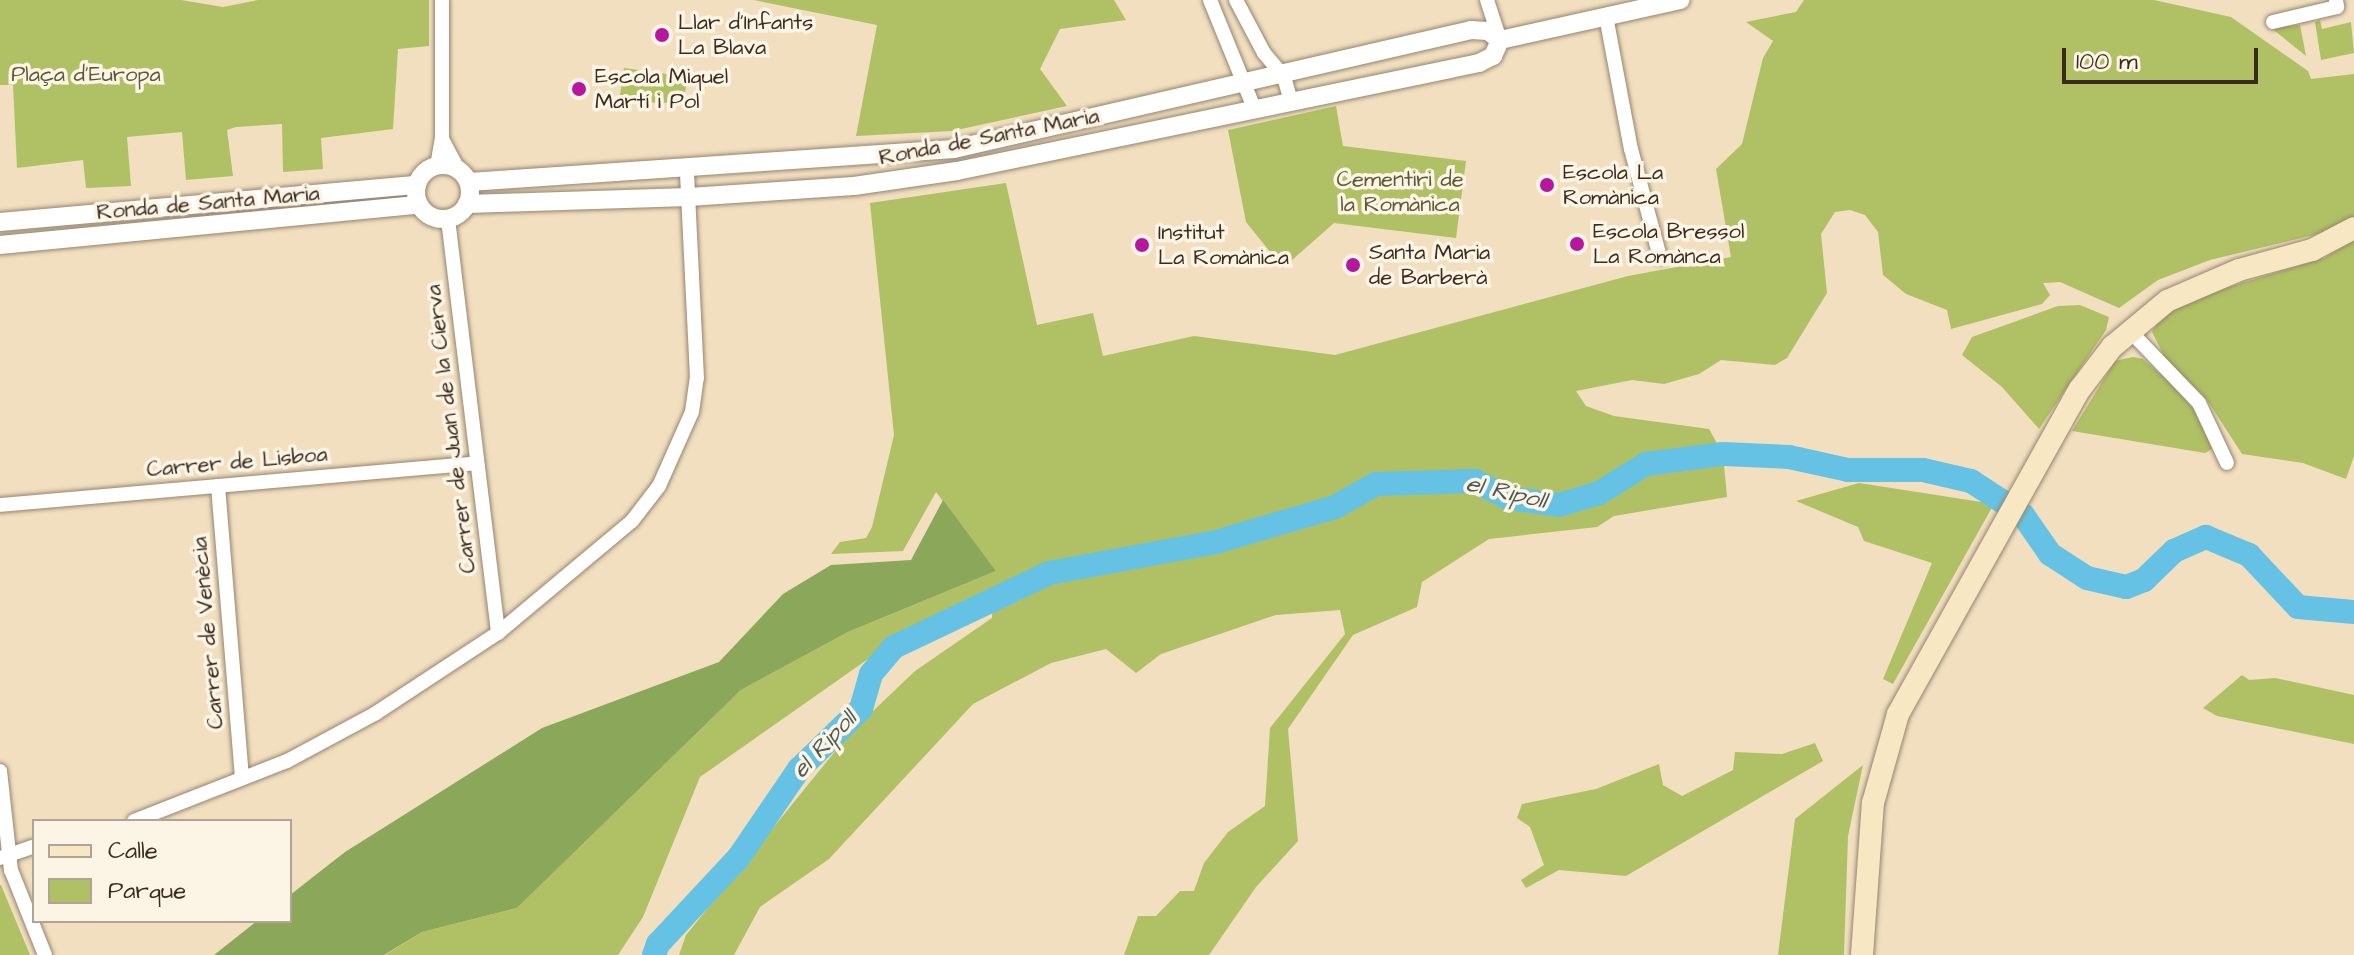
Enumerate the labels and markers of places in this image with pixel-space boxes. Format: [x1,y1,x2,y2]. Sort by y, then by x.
place label: Llar d'Infants La Blava [678,9,813,60]
marker: Llar d'Infants La Blava [653,26,671,44]
place label: Escola Miquel Martí i Pol [595,63,728,114]
marker: Escola Miquel Martí i Pol [570,80,588,98]
place label: Escola La Romànica [1563,159,1663,210]
marker: Escola La Romànica [1538,176,1556,194]
place label: Escola Bressol La Romànca [1593,218,1744,270]
place label: Institut La Romànica [1158,219,1289,270]
marker: Escola Bressol La Romànca [1568,235,1586,253]
marker: Institut La Romànica [1133,236,1151,254]
place label: Santa Maria de Barberà [1369,239,1490,290]
marker: Santa Maria de Barberà [1344,256,1362,274]

